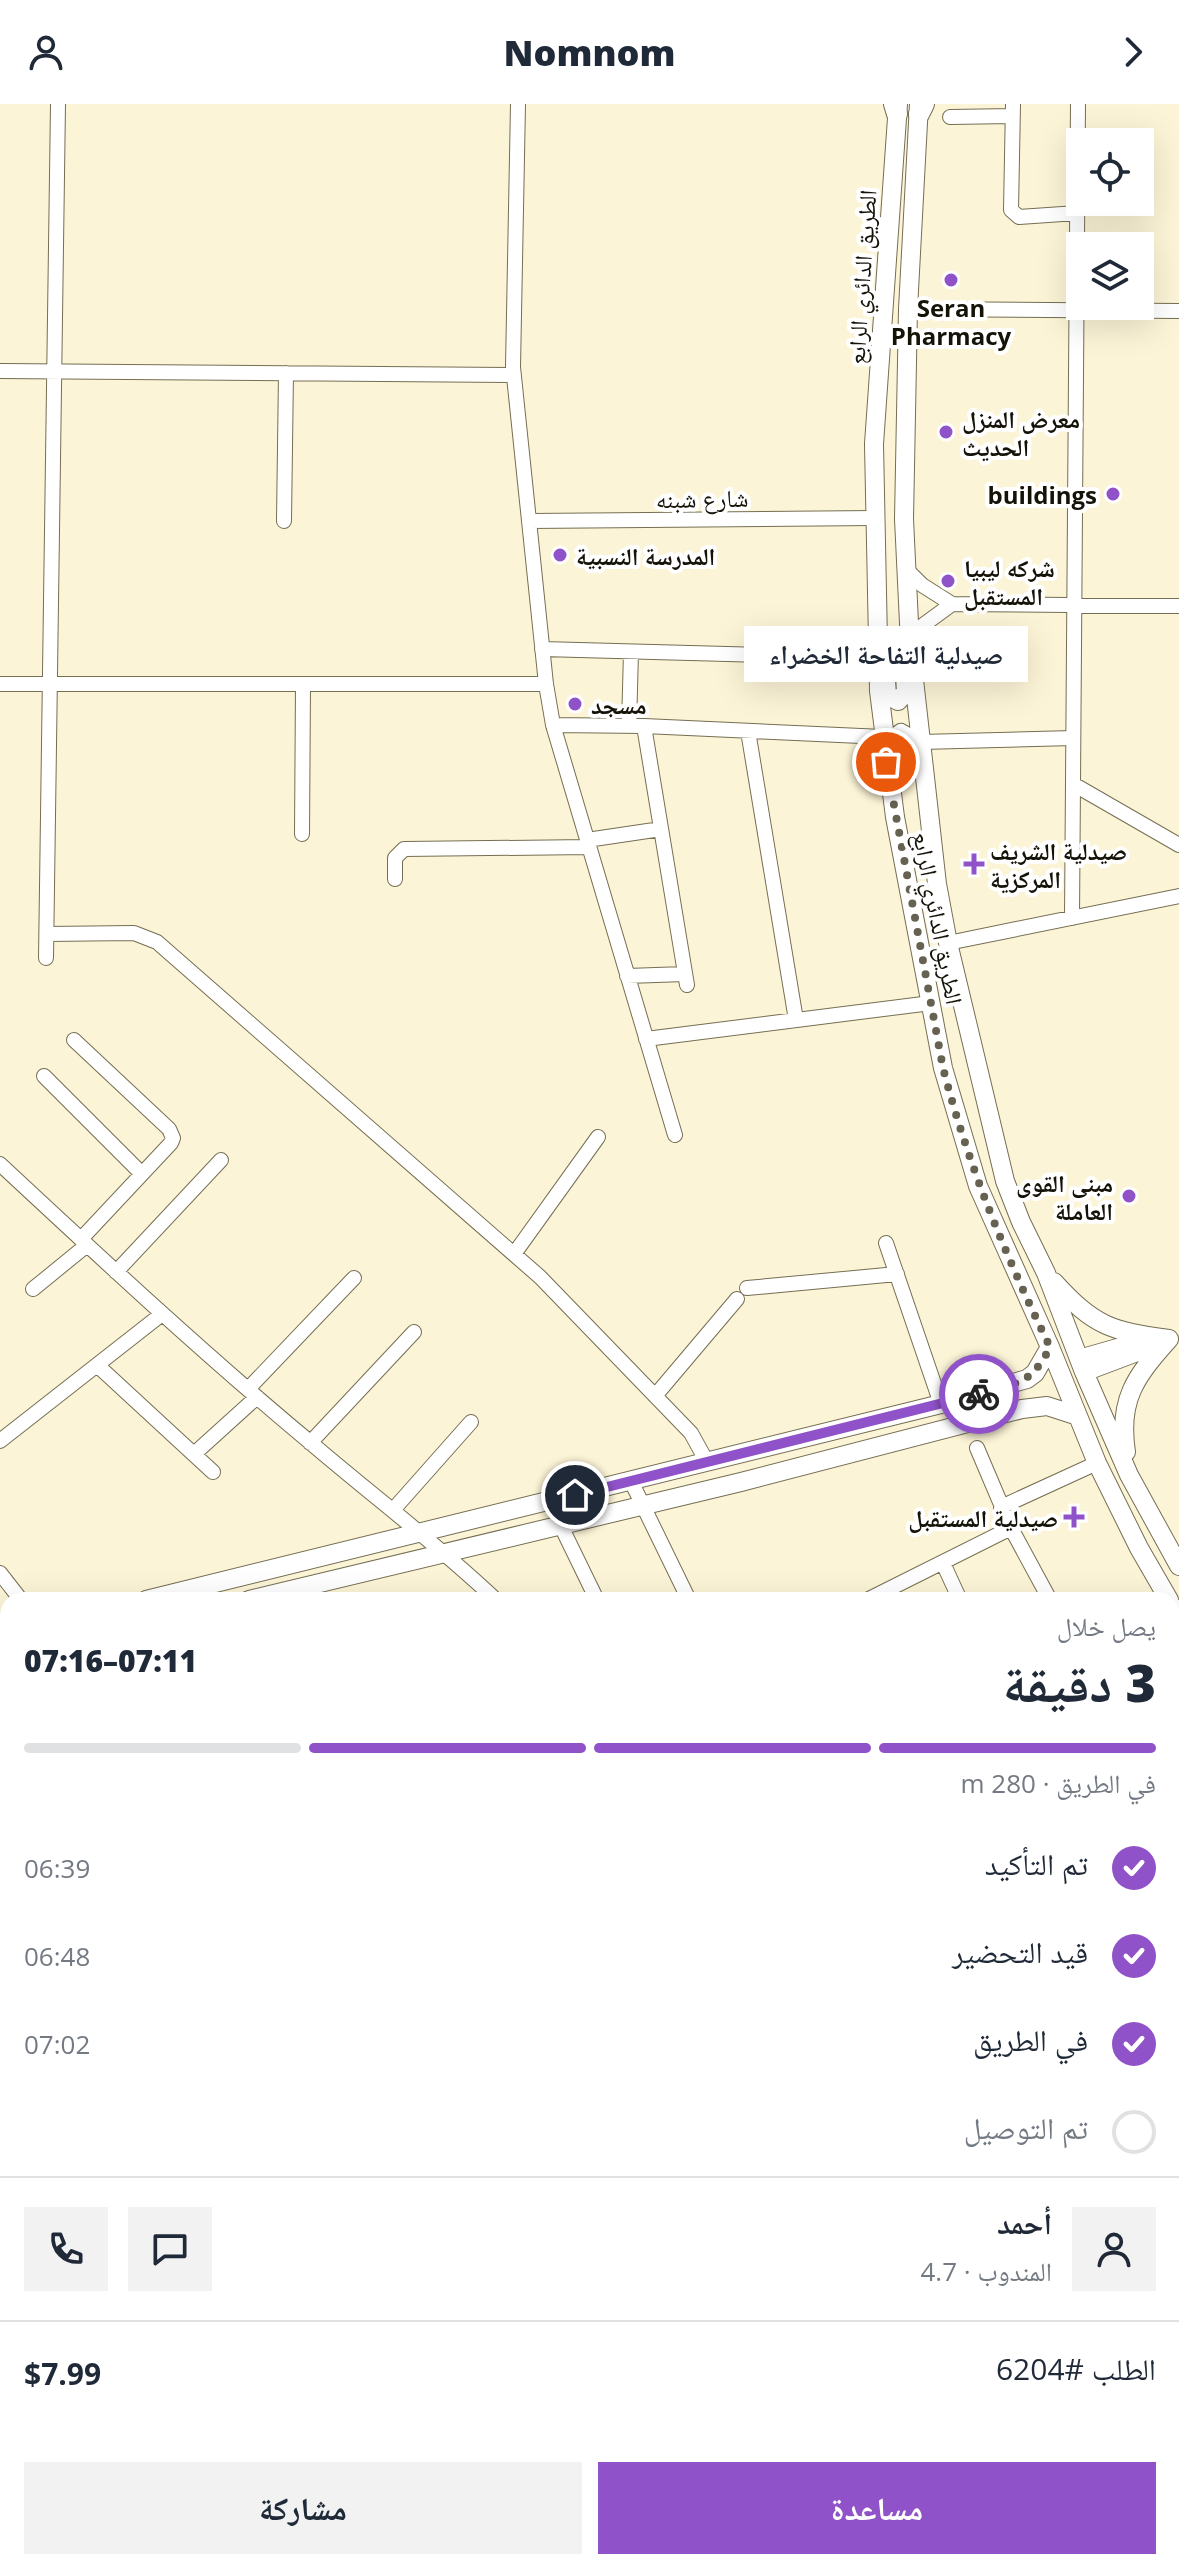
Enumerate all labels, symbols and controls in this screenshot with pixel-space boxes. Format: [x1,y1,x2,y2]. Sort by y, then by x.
text: Nomnom [503,28,676,77]
icon: person [24,30,68,74]
icon: forward [1111,30,1155,74]
map controls [1066,128,1154,320]
button: locate [1066,128,1154,216]
street label: الطريق الدائري الرابع [838,189,888,366]
button: layers [1066,232,1154,320]
marker: Seran Pharmacy [942,271,960,289]
place label: Seran Pharmacy [891,291,1011,352]
place label: معرض المنزل الحديث [962,402,1080,463]
marker: معرض المنزل الحديث [937,423,955,441]
place label: buildings [988,478,1097,511]
street label: شارع شبنه [655,481,749,515]
marker: buildings [1104,485,1122,503]
place label: المدرسة النسبية [576,539,715,572]
marker: المدرسة النسبية [551,546,569,564]
place label: شركه ليبيا المستقبل [964,551,1055,612]
marker: شركه ليبيا المستقبل [939,572,957,590]
callout: صيدلية التفاحة الخضراء [744,626,1028,682]
text: صيدلية التفاحة الخضراء [769,636,1003,672]
place label: مسجد [591,688,647,721]
marker: مسجد [566,695,584,713]
pin [852,728,920,796]
icon: bag [864,740,908,784]
street label: الطريق الدائري الرابع [902,829,972,1008]
place label: صيدلية الشريف المركزية [990,834,1127,895]
marker: صيدلية الشريف المركزية [965,855,983,873]
place label: مبنى القوى العاملة [1016,1166,1113,1227]
marker: مبنى القوى العاملة [1120,1187,1138,1205]
courier [939,1354,1019,1434]
icon: bike [957,1372,1001,1416]
pin [541,1461,609,1529]
icon: home [553,1473,597,1517]
place label: صيدلية المستقبل [908,1501,1058,1534]
marker: صيدلية المستقبل [1065,1508,1083,1526]
text: يصل خلال [1057,1608,1156,1644]
text: 07:11–07:16 [24,1640,197,1681]
text: 3 دقيقة [1003,1646,1156,1717]
text: في الطريق · 280 m [961,1765,1156,1801]
text: تم التأكيد [985,1843,1088,1884]
icon: check [1112,1846,1156,1890]
text: 06:39 [24,1850,90,1886]
text: قيد التحضير [952,1931,1088,1972]
icon: check [1112,1934,1156,1978]
text: 06:48 [24,1938,90,1974]
text: في الطريق [973,2019,1088,2060]
icon: check [1112,2022,1156,2066]
text: 07:02 [24,2026,90,2062]
text: تم التوصيل [964,2107,1088,2148]
text: أحمد [997,2202,1052,2243]
button: phone [24,2207,108,2291]
button: chat [128,2207,212,2291]
button: person [1072,2207,1156,2291]
text: المندوب · 4.7 [921,2253,1052,2289]
text: الطلب #6204 [996,2348,1156,2389]
text: $7.99 [24,2353,101,2394]
button: مشاركة [24,2462,582,2554]
button: مساعدة [598,2462,1156,2554]

